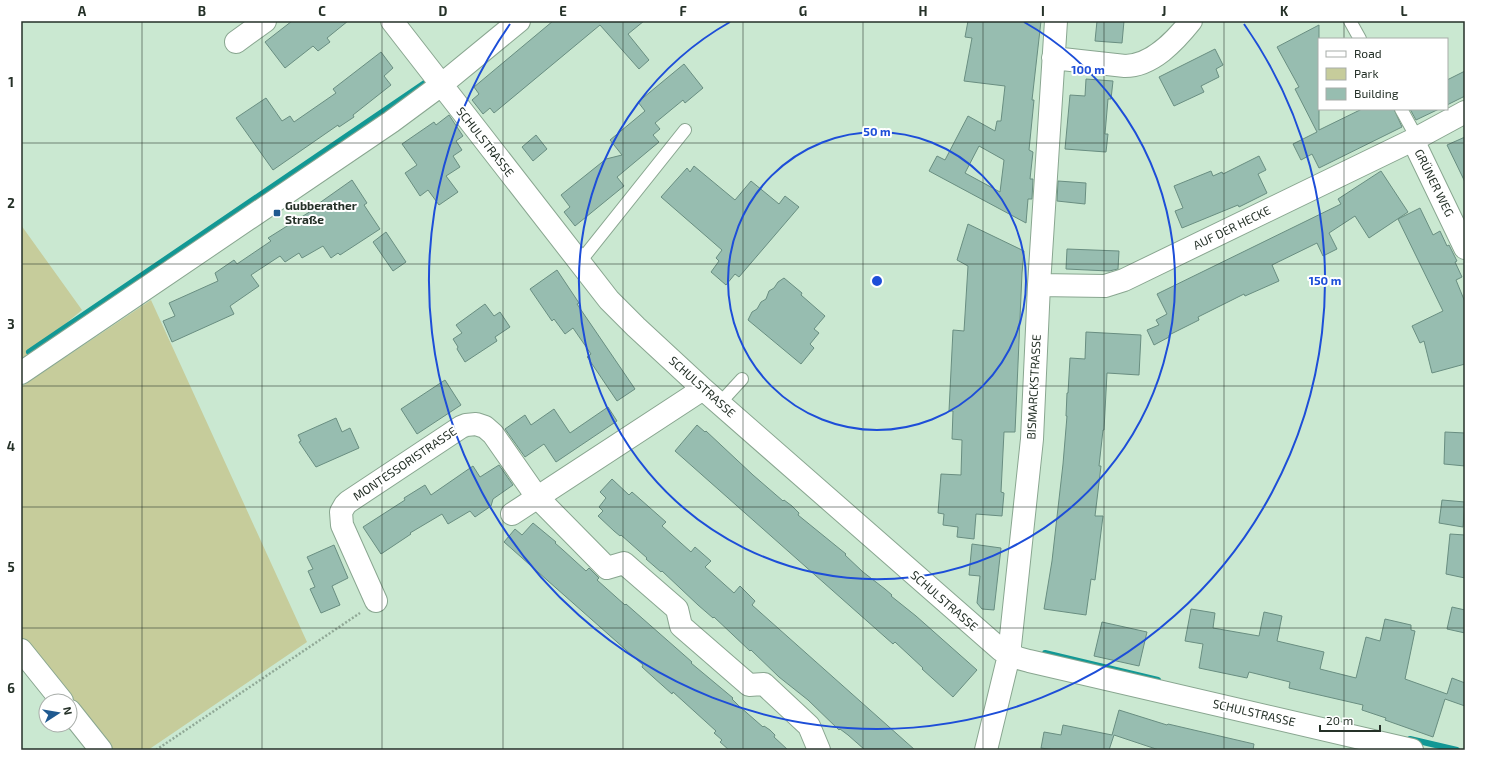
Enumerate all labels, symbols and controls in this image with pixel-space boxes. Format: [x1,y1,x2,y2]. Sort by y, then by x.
text: A [78,3,87,19]
text: B [198,3,206,19]
text: C [318,3,326,19]
text: D [439,3,448,19]
text: E [559,3,567,19]
text: F [679,3,687,19]
text: G [799,3,807,19]
text: H [919,3,928,19]
text: I [1041,3,1045,19]
text: J [1162,3,1166,19]
text: K [1280,3,1289,19]
text: L [1401,3,1408,19]
legend [1318,38,1448,110]
text: Road [1354,46,1382,60]
text: 100 m [1071,62,1105,76]
text: Park [1354,66,1379,80]
text: 1 [8,74,14,90]
text: Building [1354,86,1399,100]
street label: SCHULSTRASSE [454,104,517,179]
text: 50 m [863,124,891,138]
street label: GRÜNER WEG [1412,146,1457,219]
text: 2 [7,195,15,211]
place label: Gubberather Straße [285,198,357,226]
street label: AUF DER HECKE [1191,202,1273,252]
marker: Gubberather Straße [272,208,282,218]
text: 150 m [1309,273,1341,287]
centre of rings [870,274,884,288]
text: 3 [7,316,15,332]
street label: BISMARCKSTRASSE [1023,334,1043,440]
street label: SCHULSTRASSE [667,353,739,420]
street label: MONTESSORISTRASSE [350,423,459,503]
text: 4 [7,438,15,454]
text: 5 [7,559,15,575]
street label: SCHULSTRASSE [908,567,981,633]
text: 6 [7,680,15,696]
north arrow [38,693,78,733]
street label: SCHULSTRASSE [1211,696,1297,728]
text: N [61,706,75,716]
scale bar [1320,707,1380,733]
text: 20 m [1326,713,1353,727]

